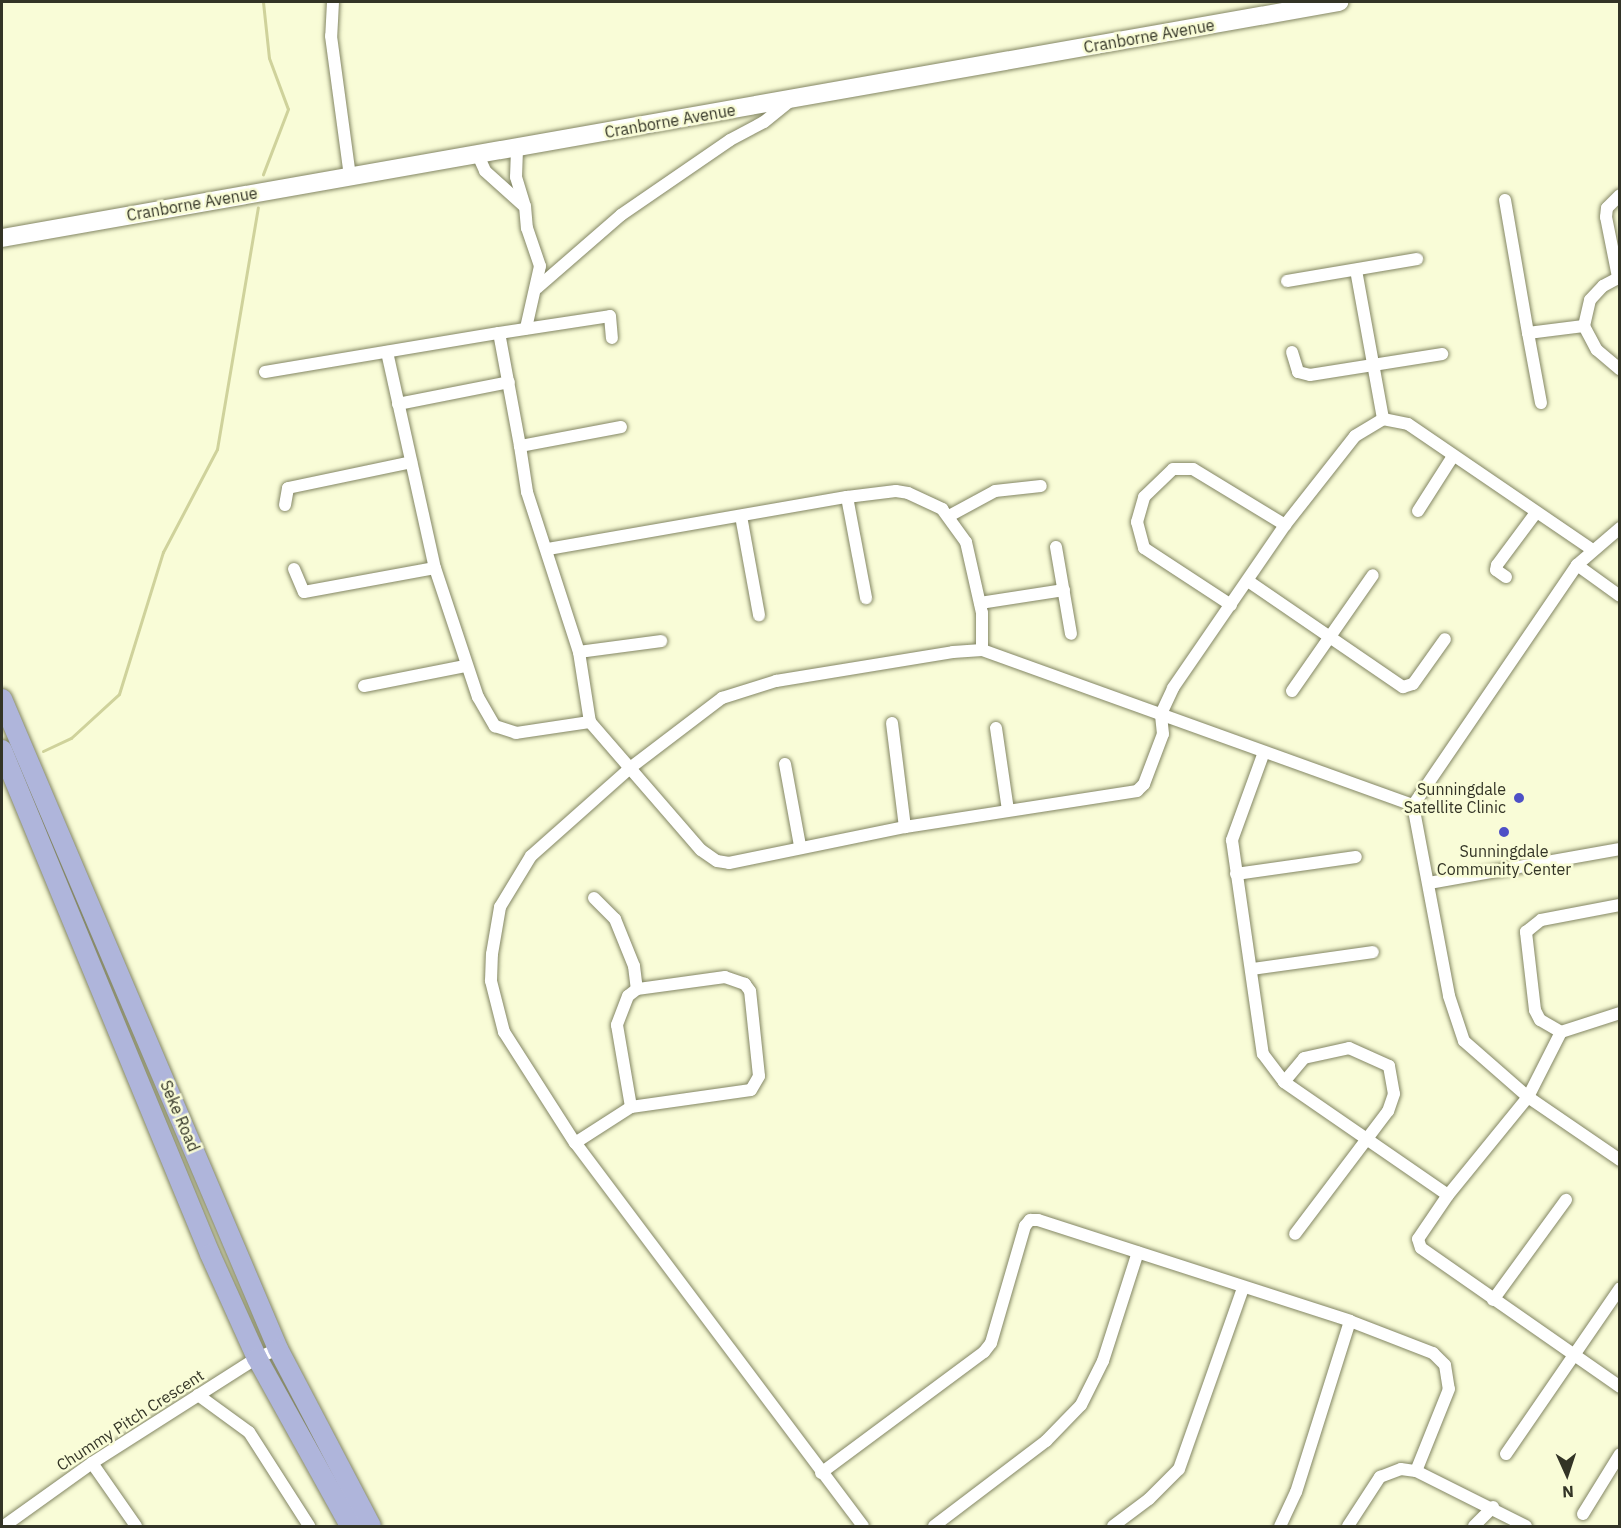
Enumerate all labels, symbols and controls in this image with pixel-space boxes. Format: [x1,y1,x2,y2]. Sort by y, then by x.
street label: Cranborne Avenue [1082,15,1216,57]
street label: Cranborne Avenue [603,100,737,142]
street label: Cranborne Avenue [125,183,259,225]
place label: Sunningdale Satellite Clinic [1404,779,1506,817]
marker: Sunningdale Satellite Clinic [1510,789,1528,807]
marker: Sunningdale Community Center [1497,825,1511,839]
place label: Sunningdale Community Center [1437,841,1571,879]
street label: Seke Road [156,1077,204,1155]
street label: Chummy Pitch Crescent [53,1365,207,1475]
north arrow [1537,1444,1597,1504]
text: N [1562,1482,1574,1502]

